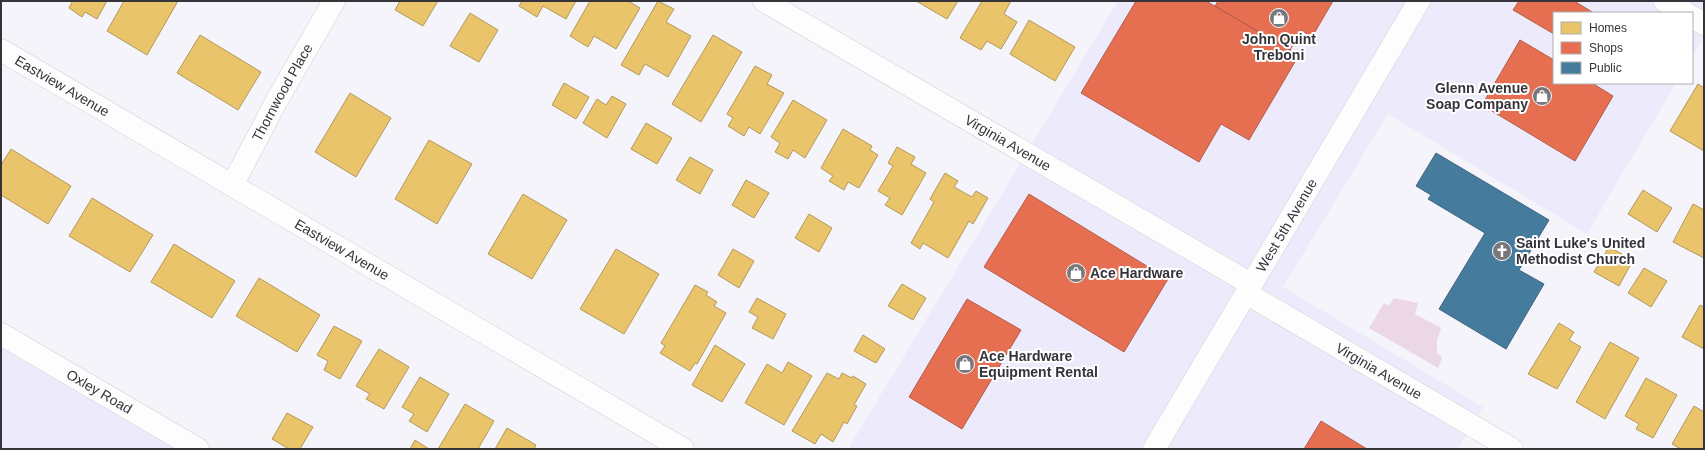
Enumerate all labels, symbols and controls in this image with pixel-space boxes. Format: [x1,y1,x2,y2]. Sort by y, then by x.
shop icon: John Quint Treboni [1268,7,1290,29]
legend [1553,12,1693,84]
text: Homes [1589,21,1627,35]
place label: John Quint Treboni [1242,31,1316,63]
street label: Thornwood Place [249,41,316,144]
text: Shops [1589,41,1623,55]
street label: Eastview Avenue [12,52,112,120]
text: Public [1589,61,1622,75]
place label: Glenn Avenue Soap Company [1426,80,1528,112]
shop icon: Glenn Avenue Soap Company [1531,85,1553,107]
street label: Virginia Avenue [962,111,1054,174]
street label: West 5th Avenue [1253,176,1320,275]
street label: Eastview Avenue [292,216,392,283]
place label: Saint Luke's United Methodist Church [1516,235,1645,267]
church icon: Saint Luke's United Methodist Church [1491,240,1513,262]
shop icon: Ace Hardware [1065,262,1087,284]
place label: Ace Hardware [1090,265,1184,281]
street label: Virginia Avenue [1333,339,1425,402]
place label: Ace Hardware Equipment Rental [979,348,1098,380]
shop icon: Ace Hardware Equipment Rental [954,353,976,375]
street label: Oxley Road [64,366,135,417]

